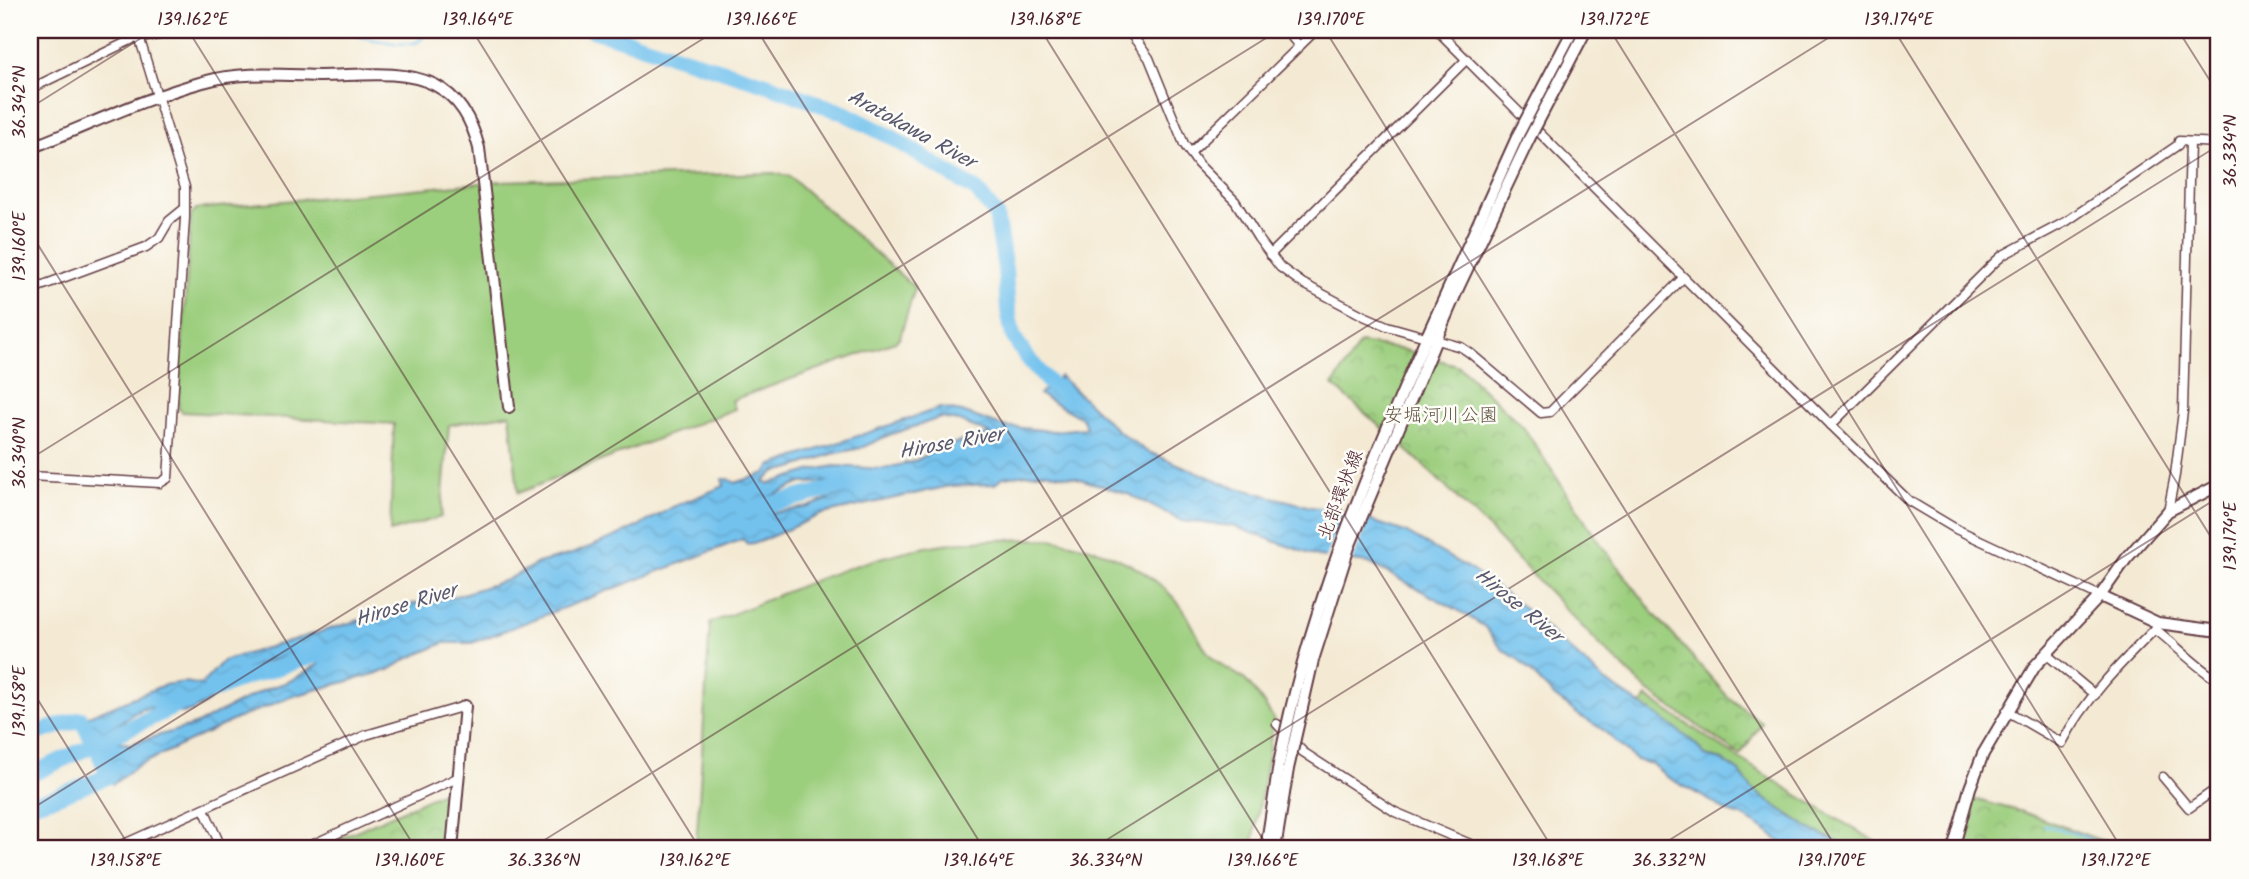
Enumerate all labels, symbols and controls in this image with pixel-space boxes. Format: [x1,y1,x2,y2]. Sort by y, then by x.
text: 139.162°E [157,6,229,35]
text: 139.164°E [442,6,514,35]
text: 139.166°E [726,6,798,35]
text: 139.168°E [1010,6,1083,35]
text: 139.170°E [1297,6,1366,35]
text: 139.172°E [1580,6,1650,35]
text: 139.174°E [1864,6,1934,35]
text: 36.342°N [6,65,35,139]
water label: Aratokawa River [841,81,985,181]
text: 36.334°N [2217,114,2246,188]
text: 139.160°E [6,210,35,281]
park label: 安堀河川公園 [1384,401,1498,431]
text: 36.340°N [6,417,35,489]
water label: Hirose River [896,418,1009,469]
street label: 北部環状線 [1310,445,1372,545]
text: 139.174°E [2217,501,2246,571]
water label: Hirose River [1467,560,1572,654]
water label: Hirose River [351,574,465,637]
text: 139.158°E [6,665,35,737]
text: 139.158°E [90,847,162,876]
text: 139.160°E [375,847,446,876]
text: 36.336°N [507,847,581,876]
text: 139.162°E [659,847,731,876]
text: 139.164°E [943,847,1015,876]
text: 36.334°N [1069,847,1143,876]
text: 139.166°E [1227,847,1299,876]
text: 139.168°E [1512,847,1585,876]
text: 36.332°N [1632,847,1706,876]
text: 139.170°E [1798,847,1867,876]
text: 139.172°E [2081,847,2151,876]

